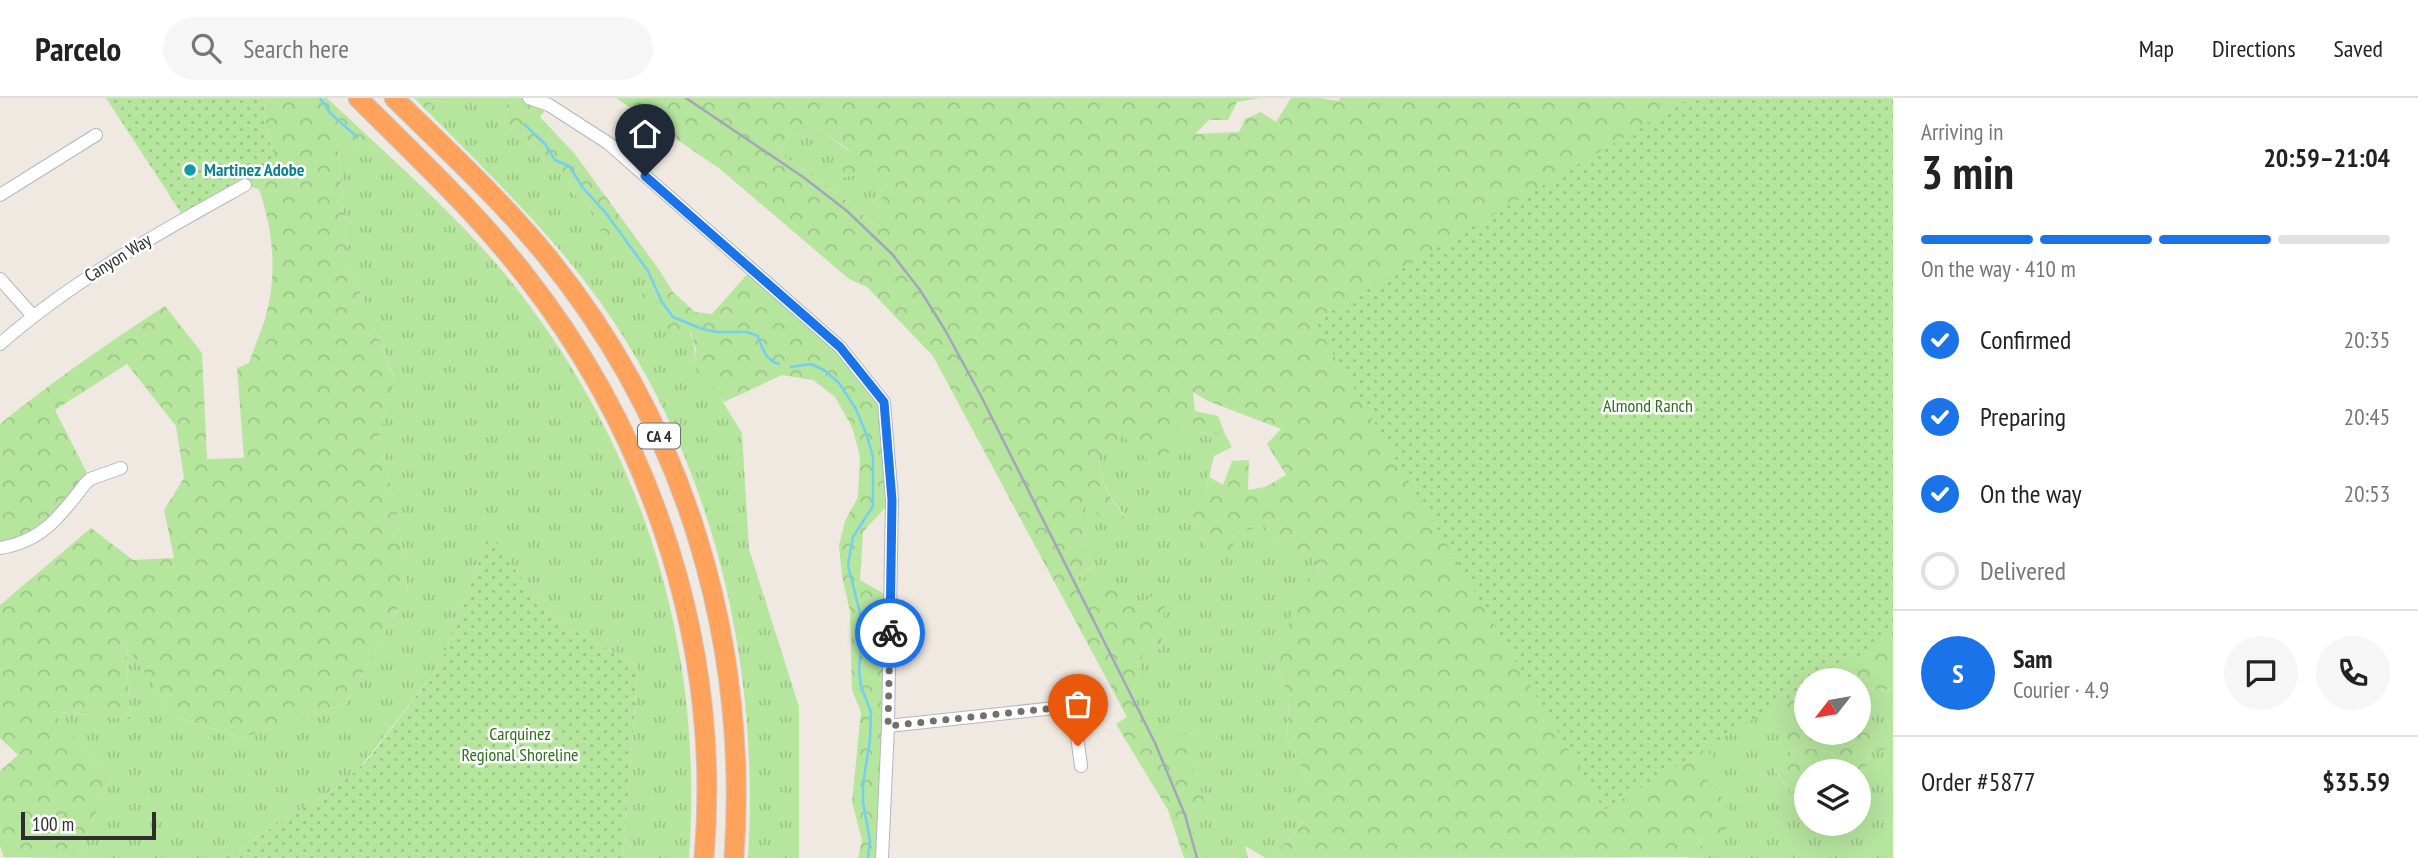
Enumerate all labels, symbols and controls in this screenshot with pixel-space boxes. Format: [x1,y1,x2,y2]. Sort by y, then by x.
search box [163,17,653,80]
text: Parcelo [35,27,121,70]
icon: search [187,29,225,67]
text: Search here [243,32,349,65]
text: Map [2139,33,2174,64]
text: Directions [2212,33,2296,64]
text: Saved [2334,33,2383,64]
pin [615,104,675,176]
icon: home [626,115,664,153]
text: Arriving in [1921,117,2003,146]
text: 20:59–21:04 [2263,141,2390,174]
text: 3 min [1921,142,2014,202]
place label: Martinez Adobe [204,158,305,181]
marker: Martinez Adobe [182,162,198,178]
street label: Canyon Way [80,228,156,287]
text: On the way · 410 m [1921,254,2076,283]
icon: check [1921,321,1959,359]
text: Confirmed [1980,323,2071,356]
text: 20:35 [2344,325,2390,354]
park label: Almond Ranch [1603,394,1693,417]
icon: check [1921,398,1959,436]
text: Preparing [1980,400,2066,433]
text: 20:45 [2344,402,2390,431]
road number: CA 4 [638,424,680,448]
icon: check [1921,475,1959,513]
text: On the way [1980,477,2082,510]
text: 20:53 [2344,479,2390,508]
text: Delivered [1980,554,2066,587]
courier [855,598,925,668]
icon: bike [871,614,909,652]
button: chat [2224,636,2298,710]
button: phone [2316,636,2390,710]
text: Sam [2013,642,2052,675]
text: S [1952,657,1964,690]
north arrow [1794,668,1871,746]
map controls [1794,668,1871,836]
pin [1048,674,1108,746]
text: Courier · 4.9 [2013,675,2109,704]
icon: bag [1059,685,1097,723]
park label: Carquinez Regional Shoreline [462,722,579,766]
button: layers [1794,759,1871,836]
text: Order #5877 [1921,765,2036,798]
text: $35.59 [2322,765,2390,798]
scale bar [21,809,156,841]
text: 100 m [32,812,74,836]

